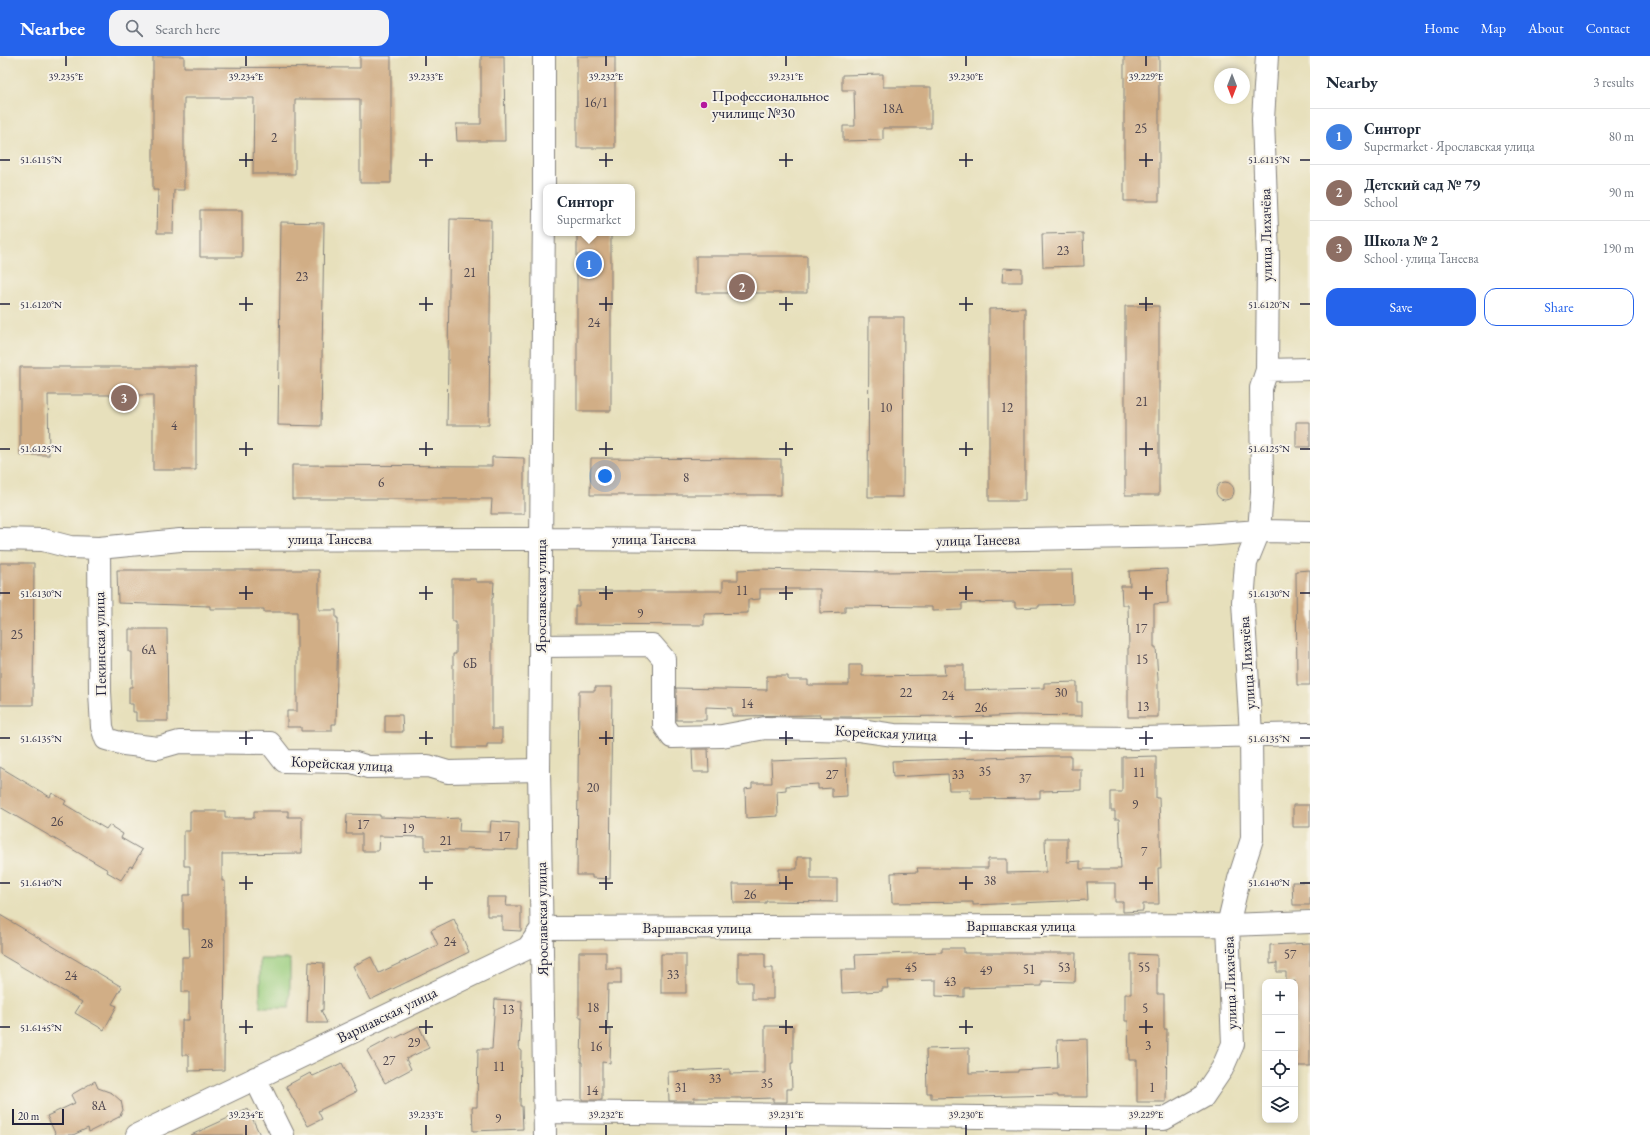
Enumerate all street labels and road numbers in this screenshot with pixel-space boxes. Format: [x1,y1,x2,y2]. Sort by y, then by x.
street label: улица Лихачёва [1255,188,1276,282]
street label: улица Танеева [288,529,372,548]
street label: улица Танеева [612,529,696,548]
street label: улица Танеева [936,529,1020,550]
street label: Ярославская улица [531,539,550,654]
street label: Пекинская улица [89,591,110,697]
street label: улица Лихачёва [1234,616,1259,710]
street label: Корейская улица [835,720,938,745]
street label: Корейская улица [291,751,394,776]
street label: Ярославская улица [531,862,552,977]
street label: Варшавская улица [967,916,1075,935]
street label: Варшавская улица [643,918,751,937]
street label: улица Лихачёва [1218,936,1241,1030]
street label: Варшавская улица [334,982,440,1047]

